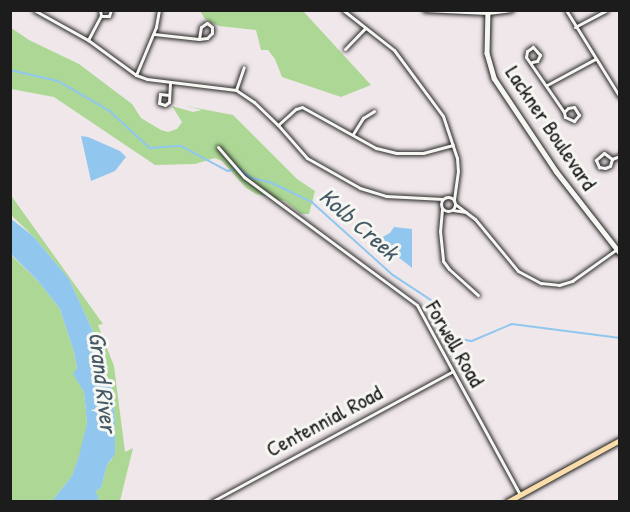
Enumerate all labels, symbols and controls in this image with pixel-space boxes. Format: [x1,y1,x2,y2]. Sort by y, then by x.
street label: Lackner Boulevard [500,61,602,195]
water label: Kolb Creek [314,182,404,266]
street label: Forwell Road [420,296,490,392]
water label: Grand River [83,330,123,434]
street label: Centennial Road [262,379,386,463]

